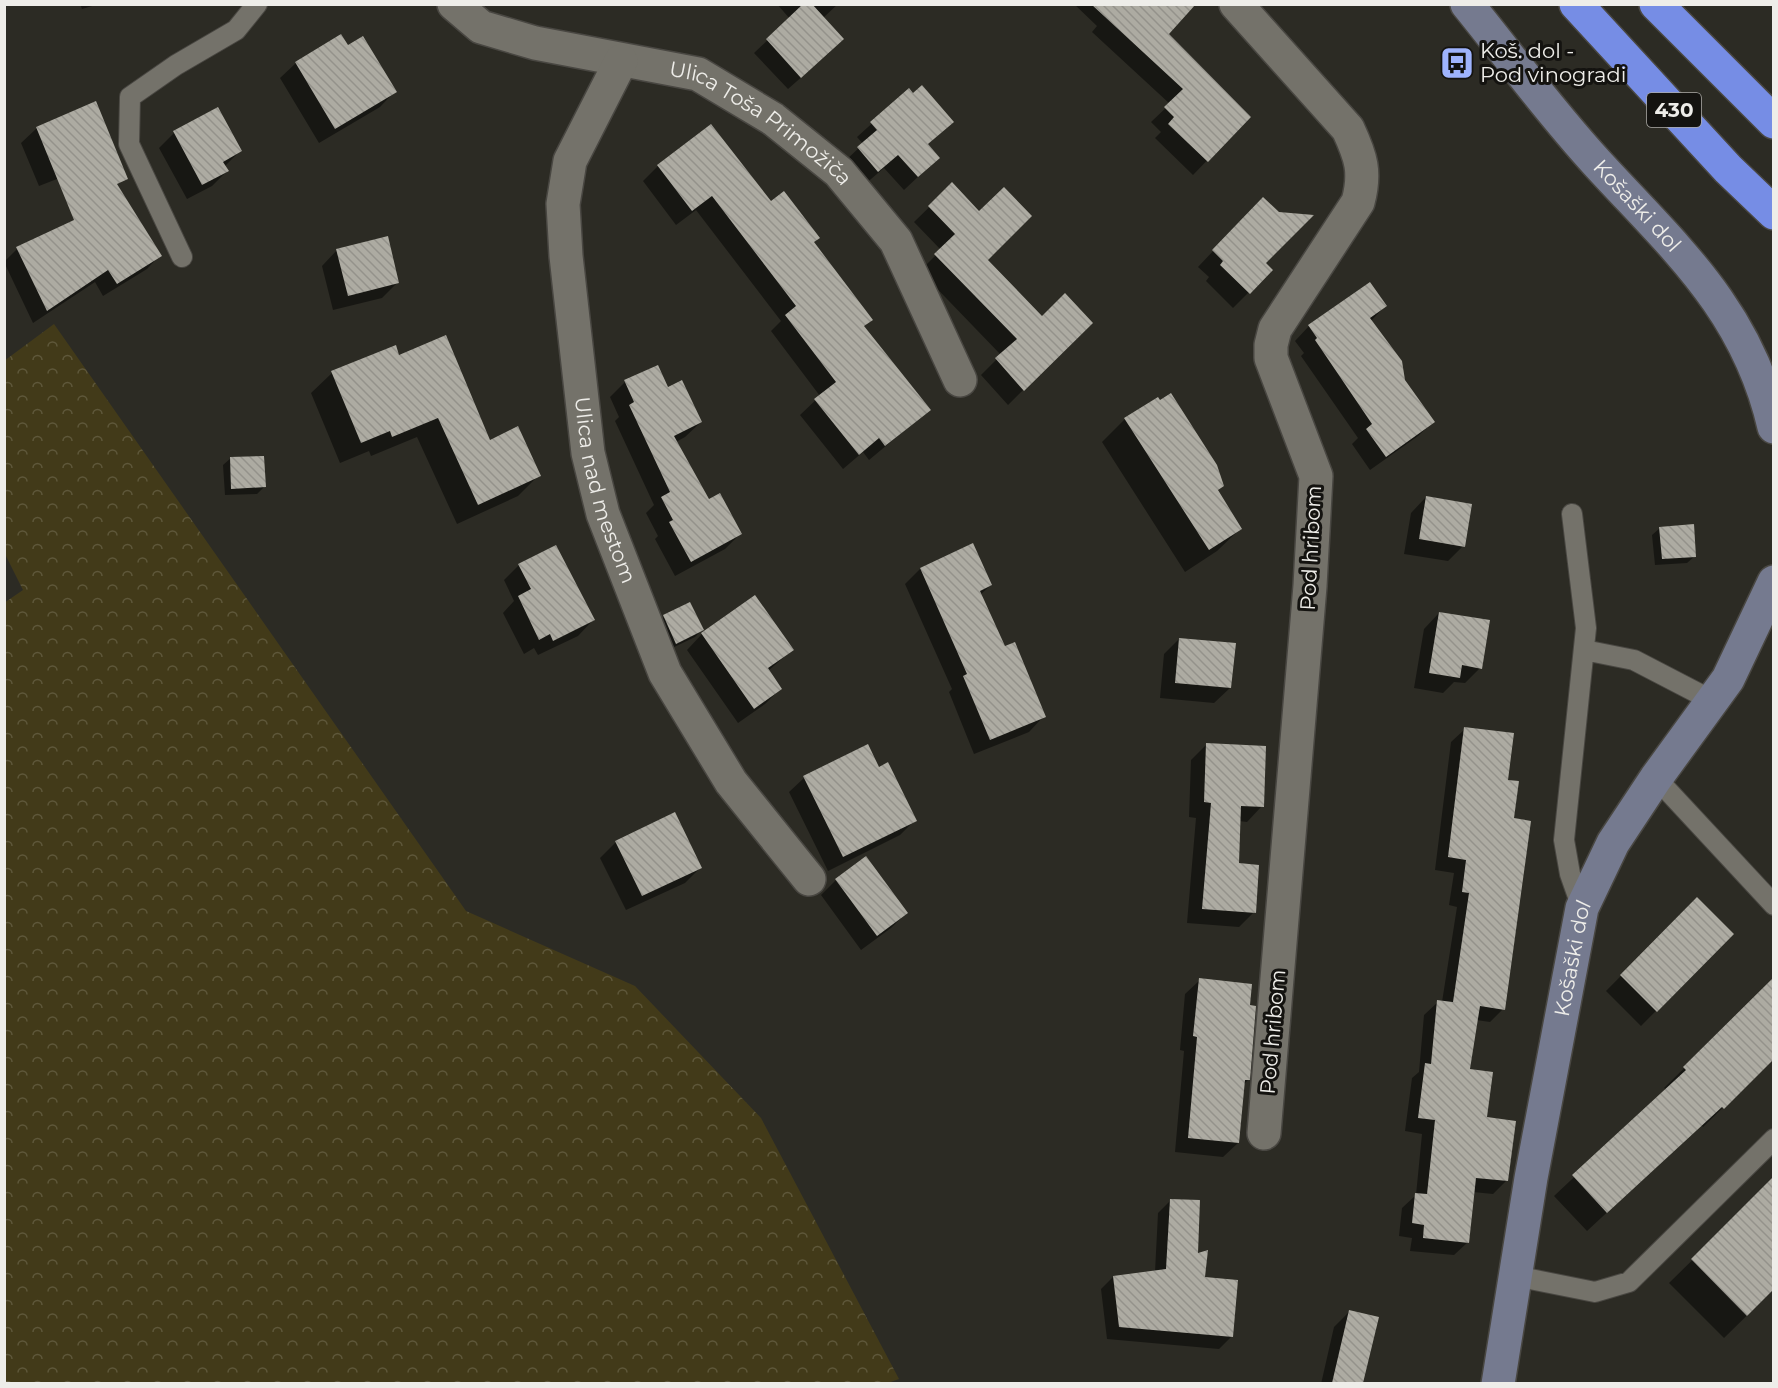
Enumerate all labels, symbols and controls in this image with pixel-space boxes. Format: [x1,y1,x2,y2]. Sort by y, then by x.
place label: Koš. dol - Pod vinogradi [1480,38,1626,87]
bus stop icon: Koš. dol - Pod vinogradi [1439,45,1475,81]
street label: Ulica Toša Primožiča [667,56,858,190]
road number: 430 [1647,93,1701,127]
street label: Košaški dol [1588,154,1687,257]
street label: Ulica nad mestom [570,395,642,587]
street label: Pod hribom [1295,485,1326,611]
street label: Košaški dol [1549,896,1596,1018]
street label: Pod hribom [1255,968,1290,1096]

